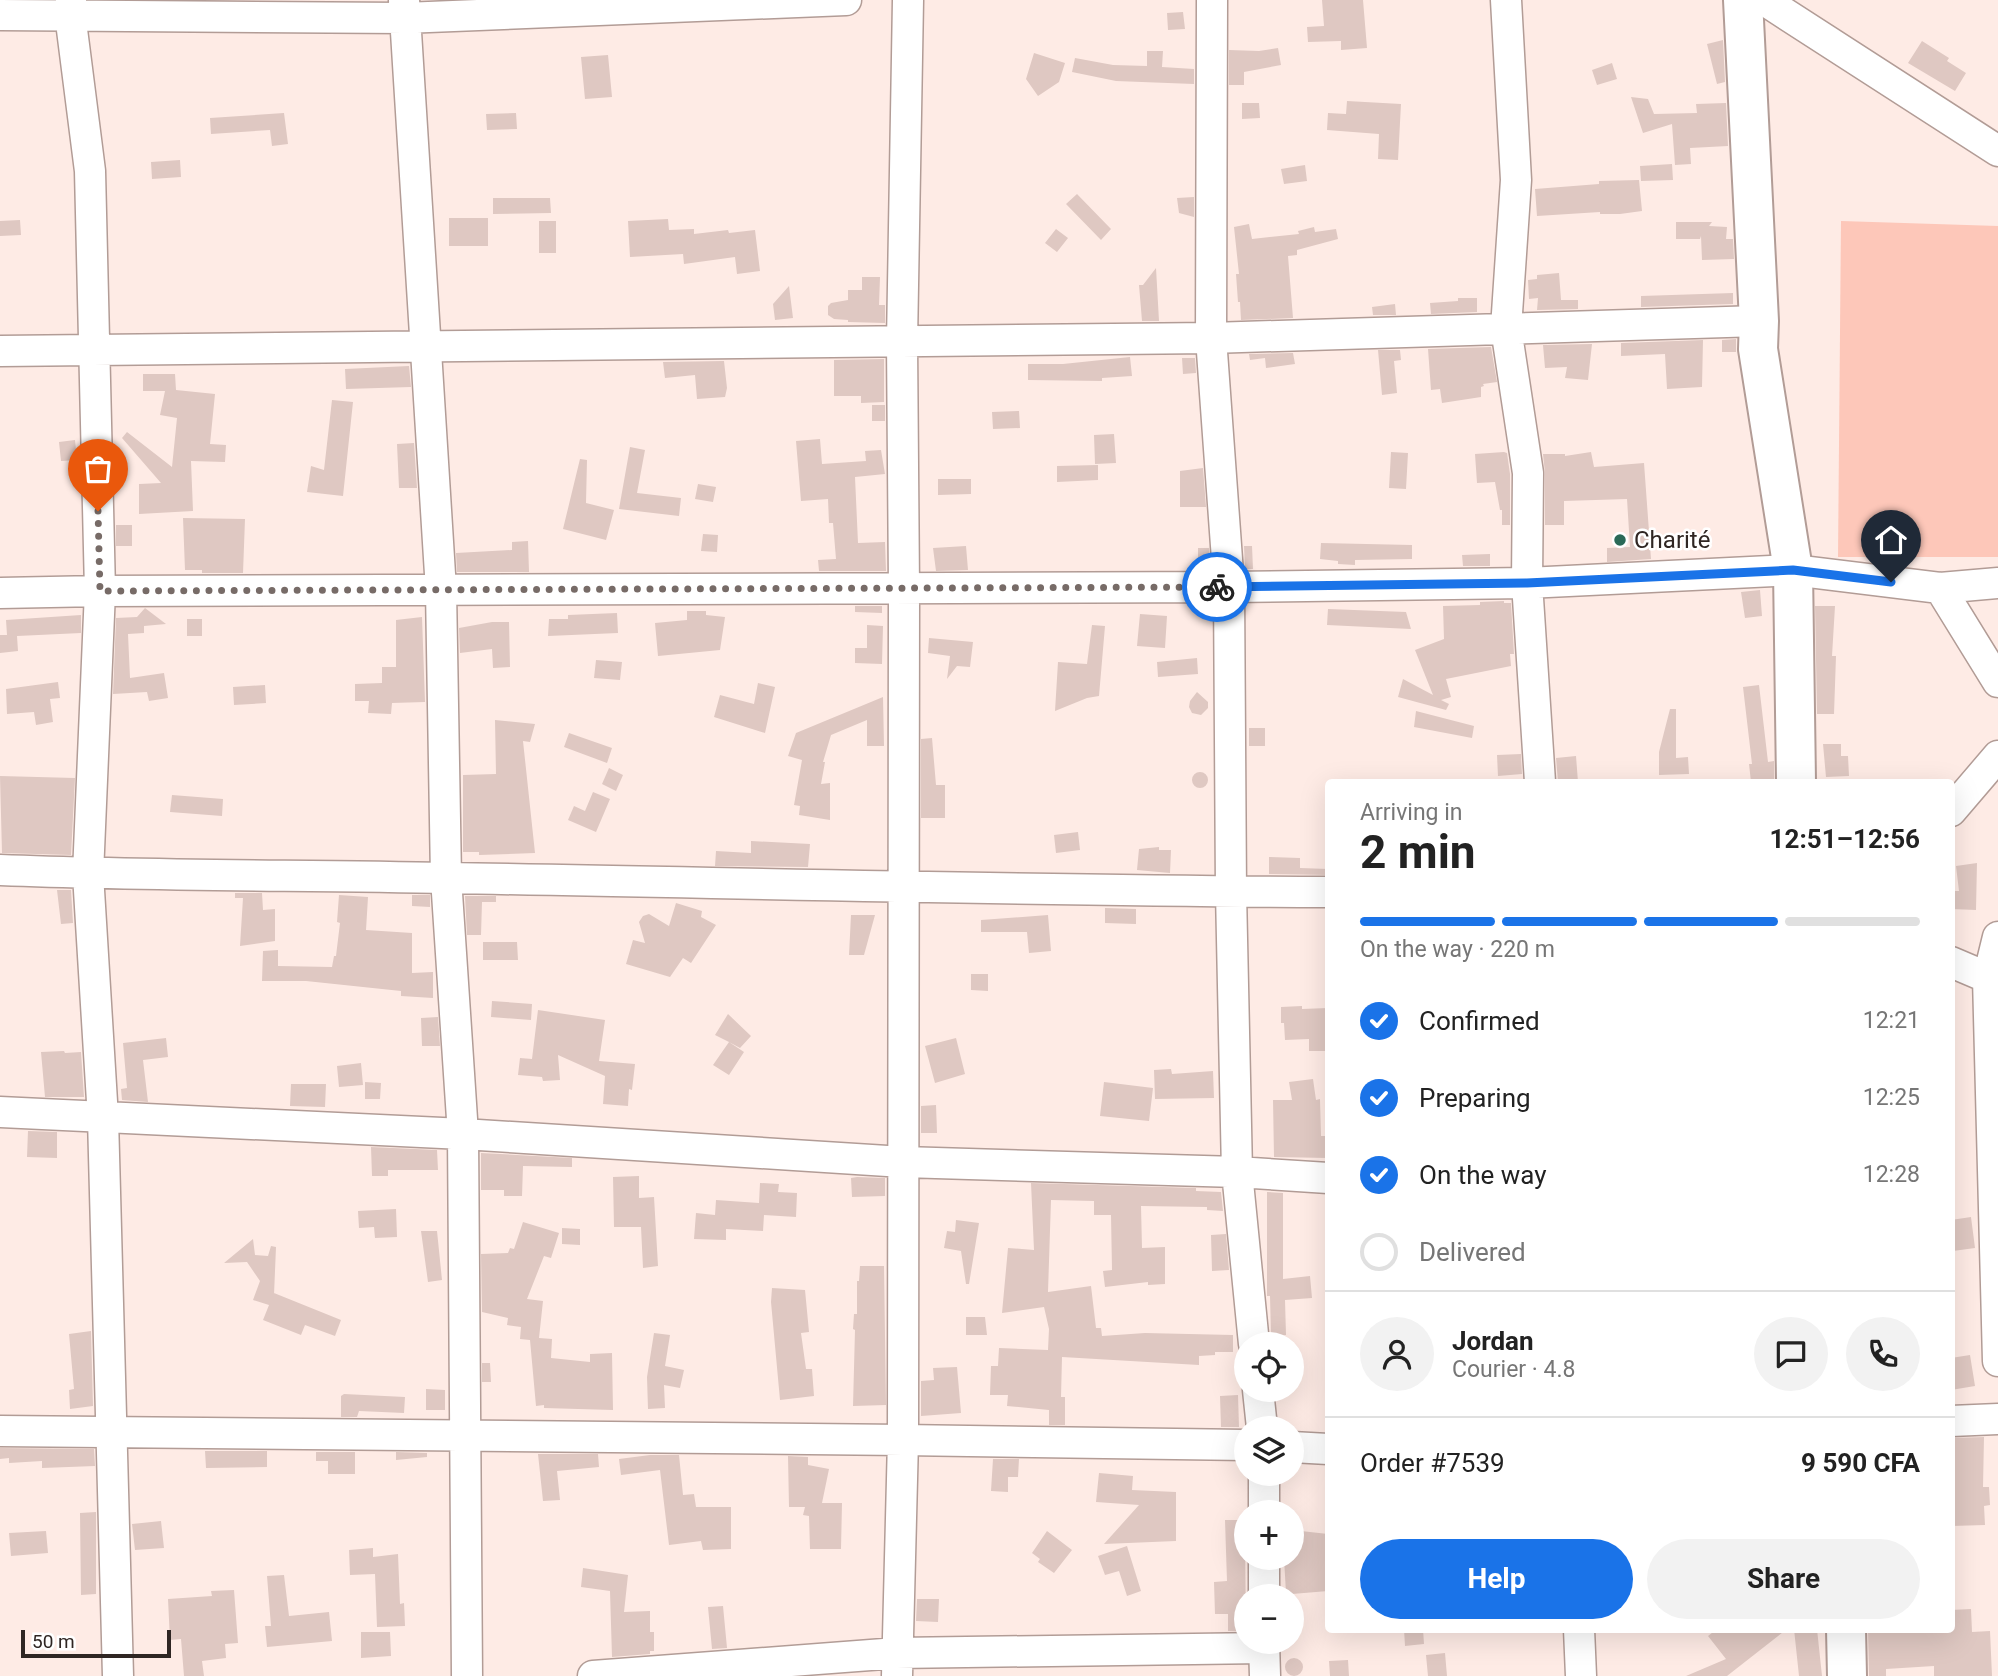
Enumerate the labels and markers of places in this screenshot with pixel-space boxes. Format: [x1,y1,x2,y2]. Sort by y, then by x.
pin [68,439,128,511]
pin [1861,510,1921,582]
place label: Charité [1634,526,1710,554]
marker: Charité [1612,532,1628,548]

